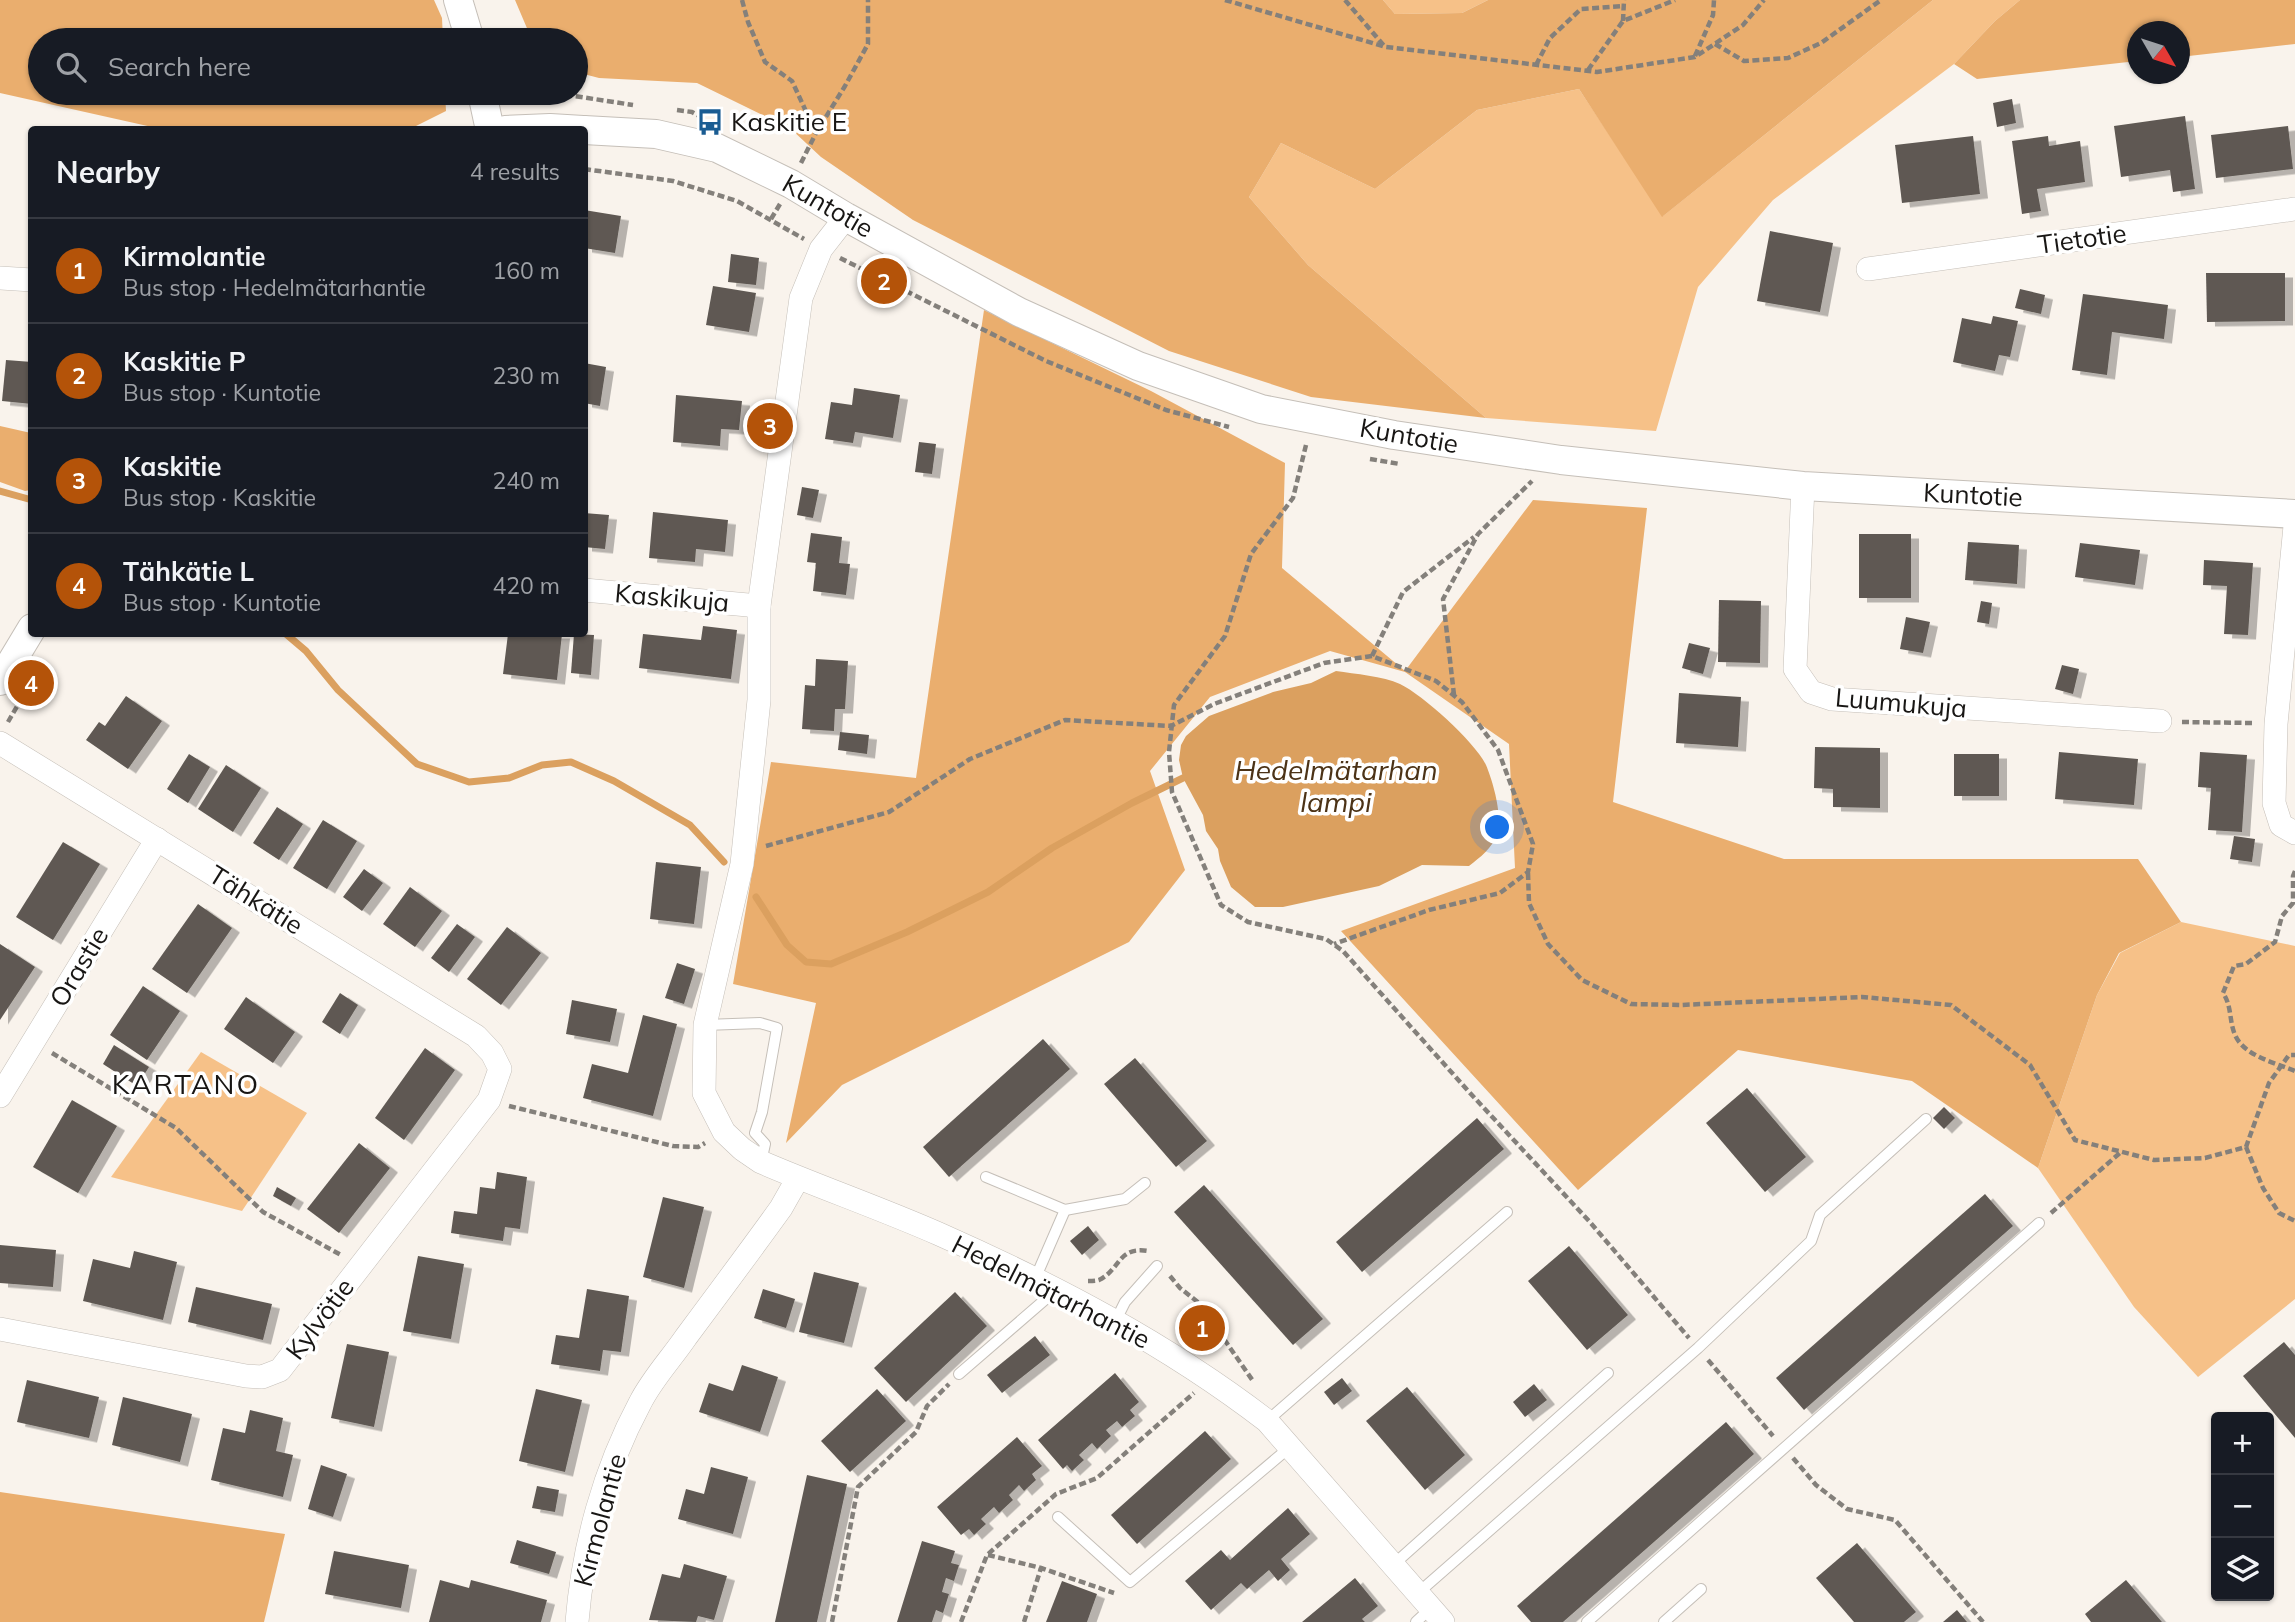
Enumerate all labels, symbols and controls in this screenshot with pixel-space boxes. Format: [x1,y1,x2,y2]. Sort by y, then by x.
north arrow [2127,21,2190,84]
search box [28,28,588,105]
icon: search [52,48,90,86]
text: Search here [108,50,251,83]
place label: Kaskitie E [731,105,847,138]
bus stop icon: Kaskitie E [695,107,725,137]
text: Nearby [56,153,160,191]
text: 4 results [470,157,560,186]
street label: Kuntotie [777,166,880,245]
street label: Tietotie [2035,216,2128,261]
text: Kirmolantie [123,240,266,273]
pin: 2 [861,255,907,307]
text: 1 [72,256,86,285]
text: 160 m [492,256,560,285]
text: Bus stop · Hedelmätarhantie [123,273,426,302]
text: Kaskitie P [123,345,246,378]
text: 2 [72,361,86,390]
text: 230 m [492,361,560,390]
text: Bus stop · Kuntotie [123,378,321,407]
pin: 3 [747,400,793,452]
street label: Kuntotie [1357,411,1461,460]
text: Kaskitie [123,450,222,483]
text: 3 [72,466,86,495]
text: 240 m [492,466,560,495]
street label: Kuntotie [1922,475,2024,514]
text: Bus stop · Kaskitie [123,483,316,512]
text: Tähkätie L [123,555,254,588]
text: 4 [72,571,86,600]
text: 420 m [492,571,560,600]
street label: Kaskikuja [613,576,731,619]
text: Bus stop · Kuntotie [123,588,321,617]
pin: 4 [8,657,54,709]
street label: Luumukuja [1834,680,1968,725]
water label: Hedelmätarhan lampi [1234,752,1438,819]
your location [1480,810,1514,844]
street label: Tähkätie [203,858,310,941]
street label: Orastie [42,921,115,1013]
district label: KARTANO [112,1066,260,1101]
street label: Hedelmätarhantie [947,1227,1156,1356]
street label: Kylvötie [278,1271,361,1366]
pin: 1 [1179,1302,1225,1354]
map controls [2211,1412,2274,1601]
button: + [2211,1412,2274,1475]
street label: Kirmolantie [566,1450,633,1590]
button: − [2211,1475,2274,1538]
button: layers [2211,1538,2274,1601]

